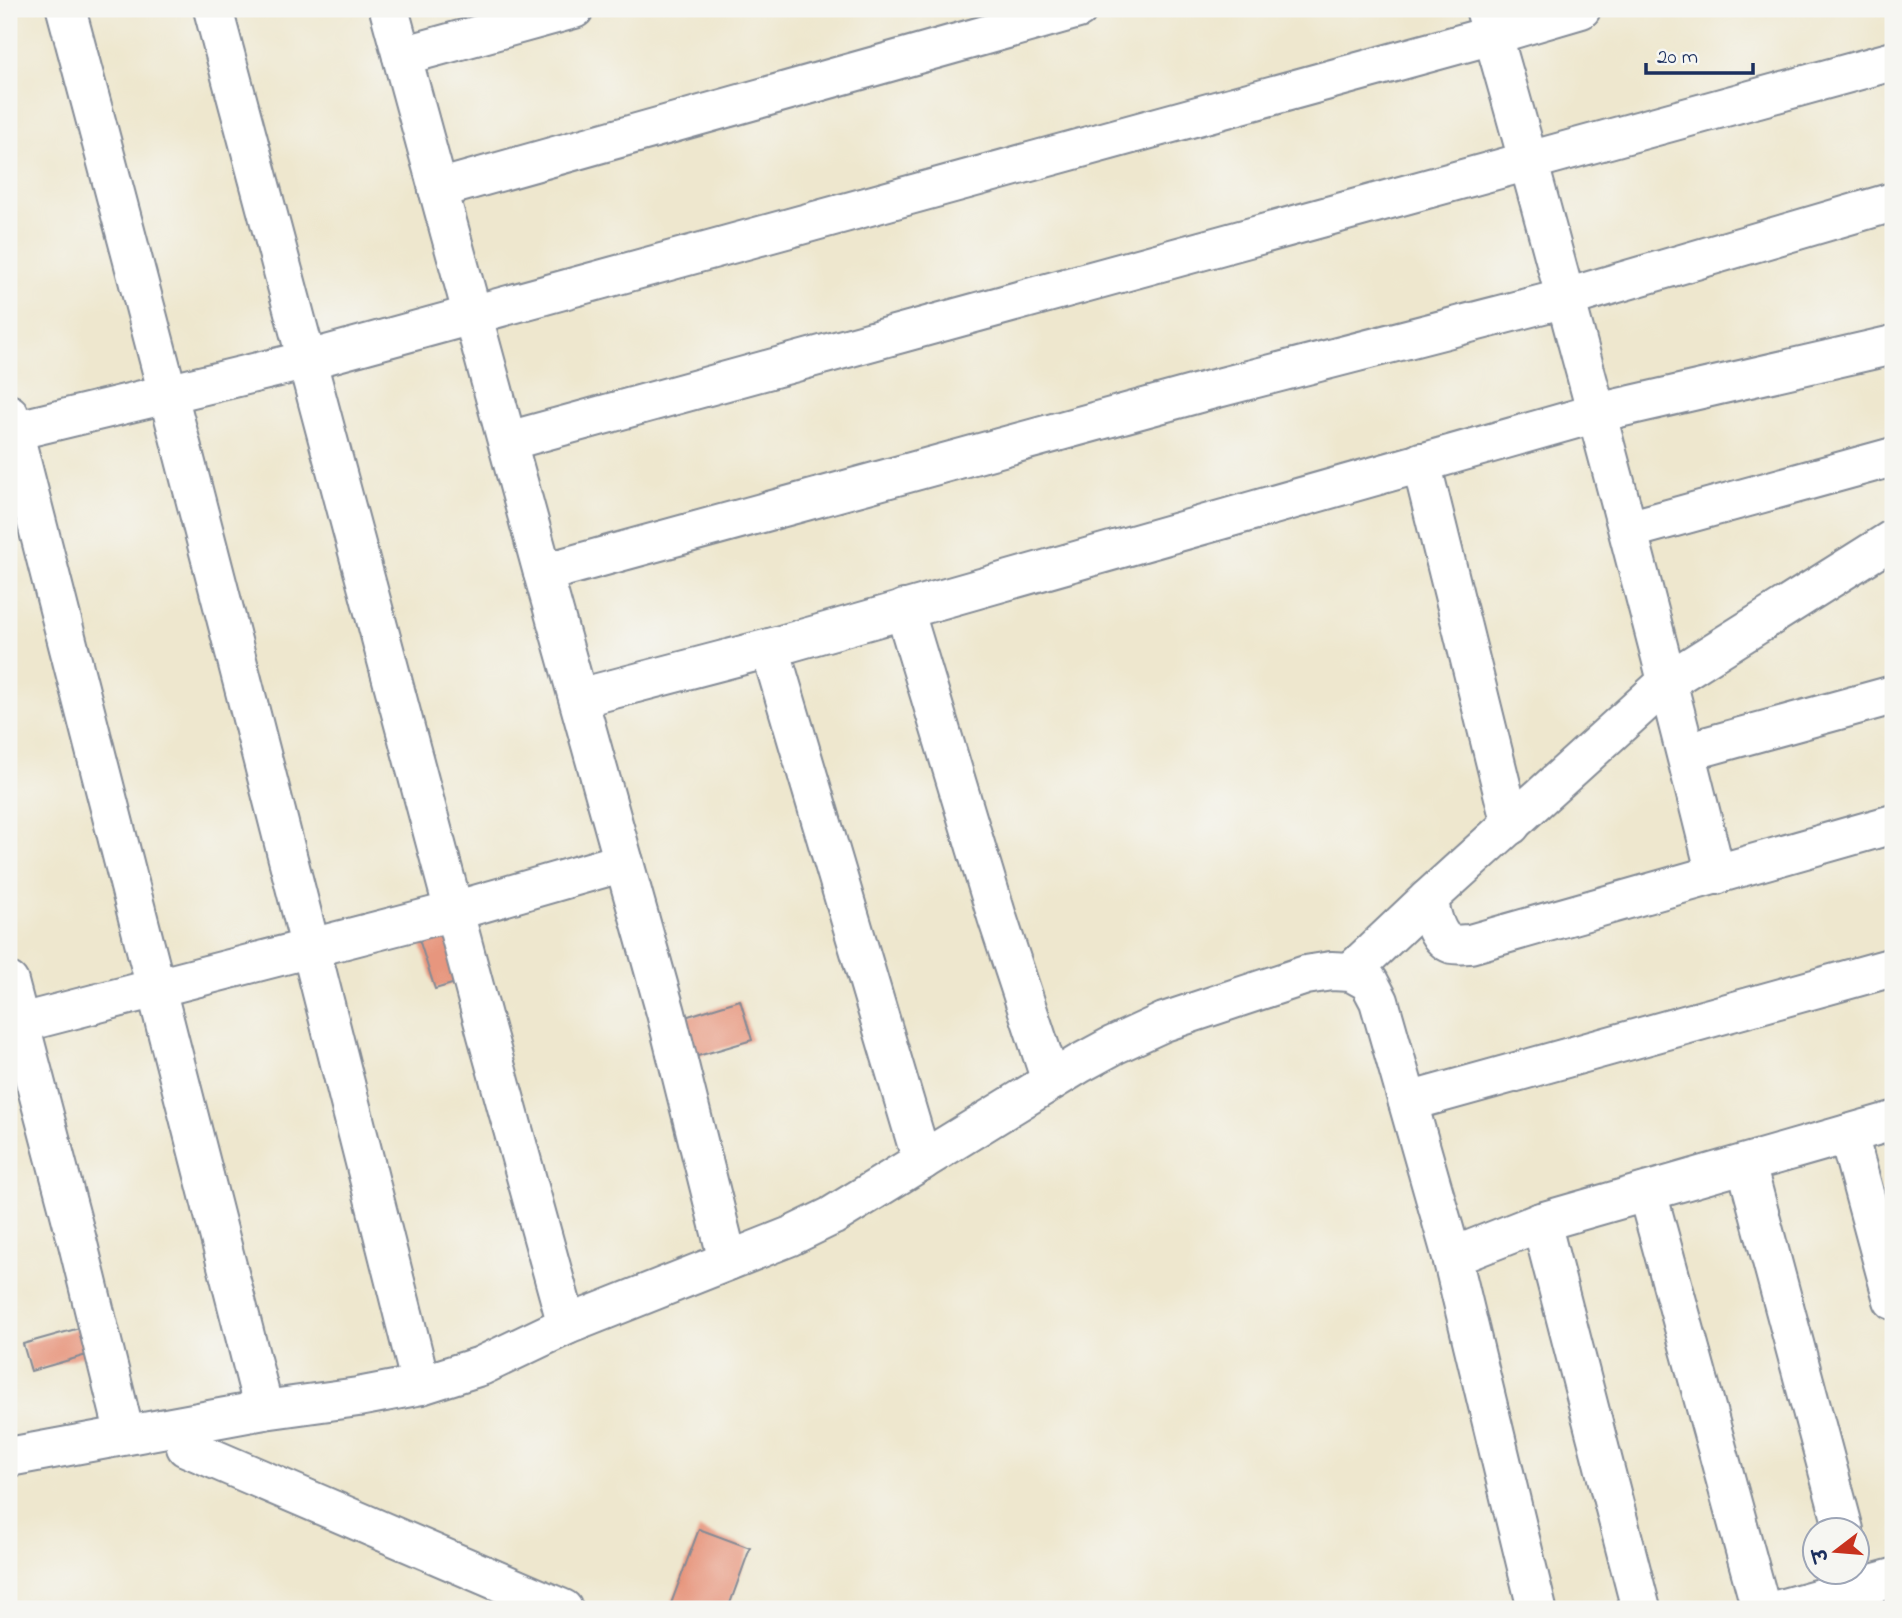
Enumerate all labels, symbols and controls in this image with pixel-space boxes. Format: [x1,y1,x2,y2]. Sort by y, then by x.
scale bar [1646,32,1753,76]
text: 20 m [1657,43,1698,73]
north arrow [1800,1516,1870,1586]
text: उ [1807,1543,1837,1567]

